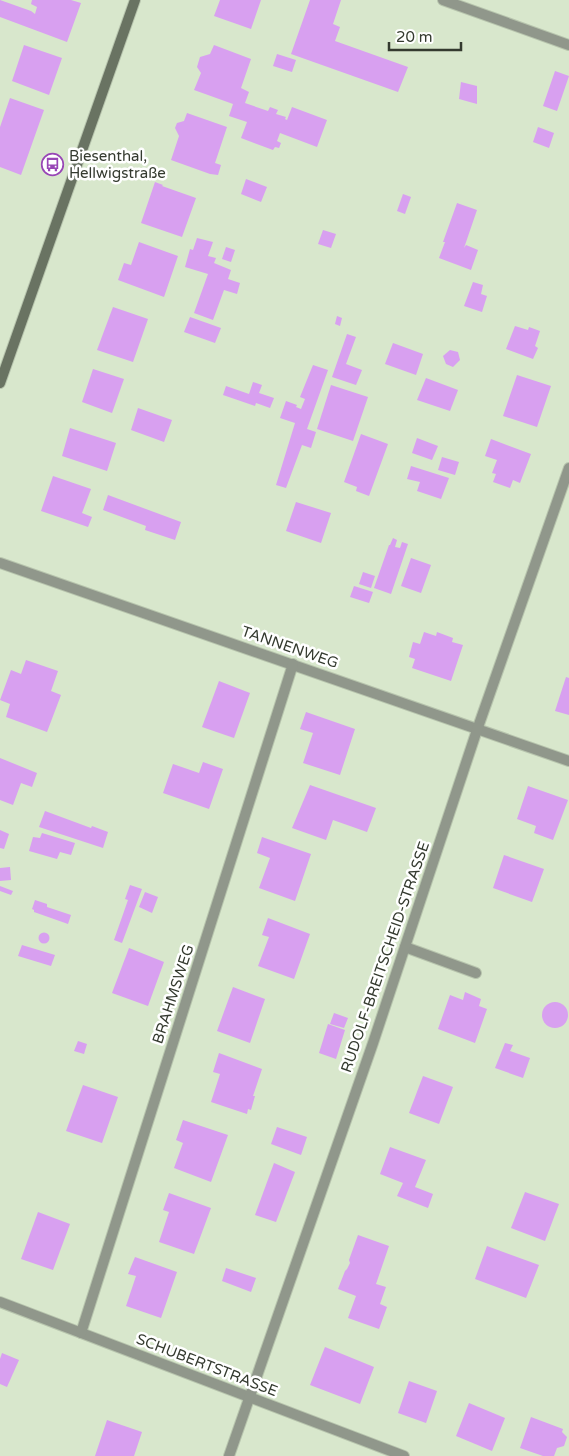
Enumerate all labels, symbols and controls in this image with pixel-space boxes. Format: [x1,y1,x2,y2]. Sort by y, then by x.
scale bar [389,20,462,52]
text: 20 m [396,28,433,46]
place label: Biesenthal, Hellwigstraße [69,147,166,182]
bus stop icon: Biesenthal, Hellwigstraße [41,153,65,177]
street label: TANNENWEG [239,622,341,672]
street label: RUDOLF-BREITSCHEID-STRASSE [337,839,433,1075]
street label: BRAHMSWEG [148,942,198,1046]
street label: SCHUBERTSTRASSE [134,1330,280,1400]

